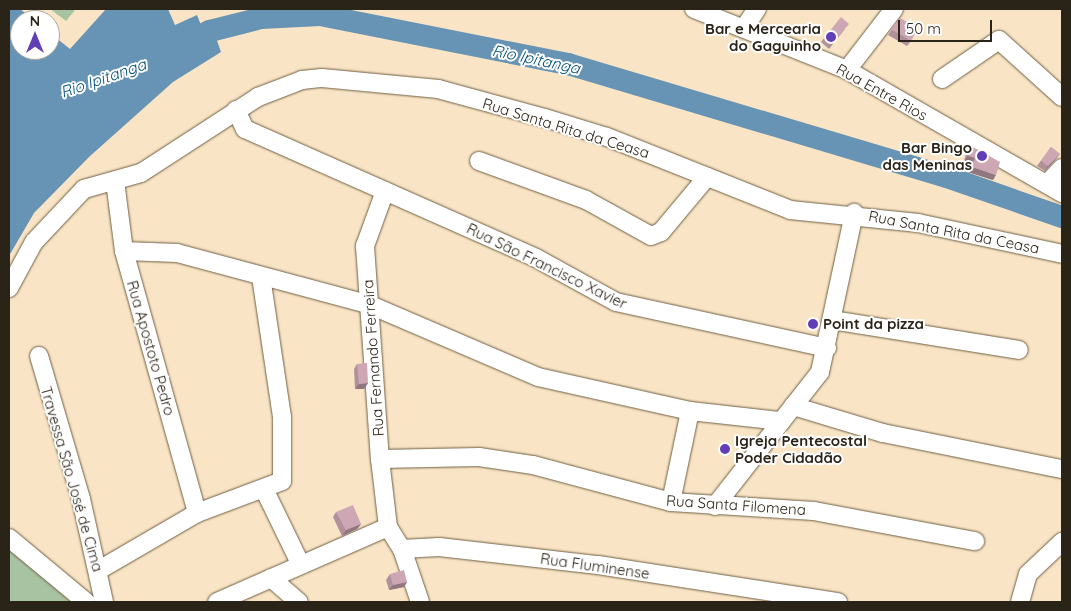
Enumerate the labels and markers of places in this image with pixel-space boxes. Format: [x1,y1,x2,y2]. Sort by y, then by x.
place label: Bar e Mercearia do Gaguinho [705,19,821,54]
marker: Bar e Mercearia do Gaguinho [825,31,837,43]
place label: Bar Bingo das Meninas [883,138,972,173]
marker: Bar Bingo das Meninas [976,150,988,162]
place label: Point da pizza [823,315,924,333]
marker: Point da pizza [807,318,819,330]
place label: Igreja Pentecostal Poder Cidadão [735,431,867,466]
marker: Igreja Pentecostal Poder Cidadão [719,443,731,455]

